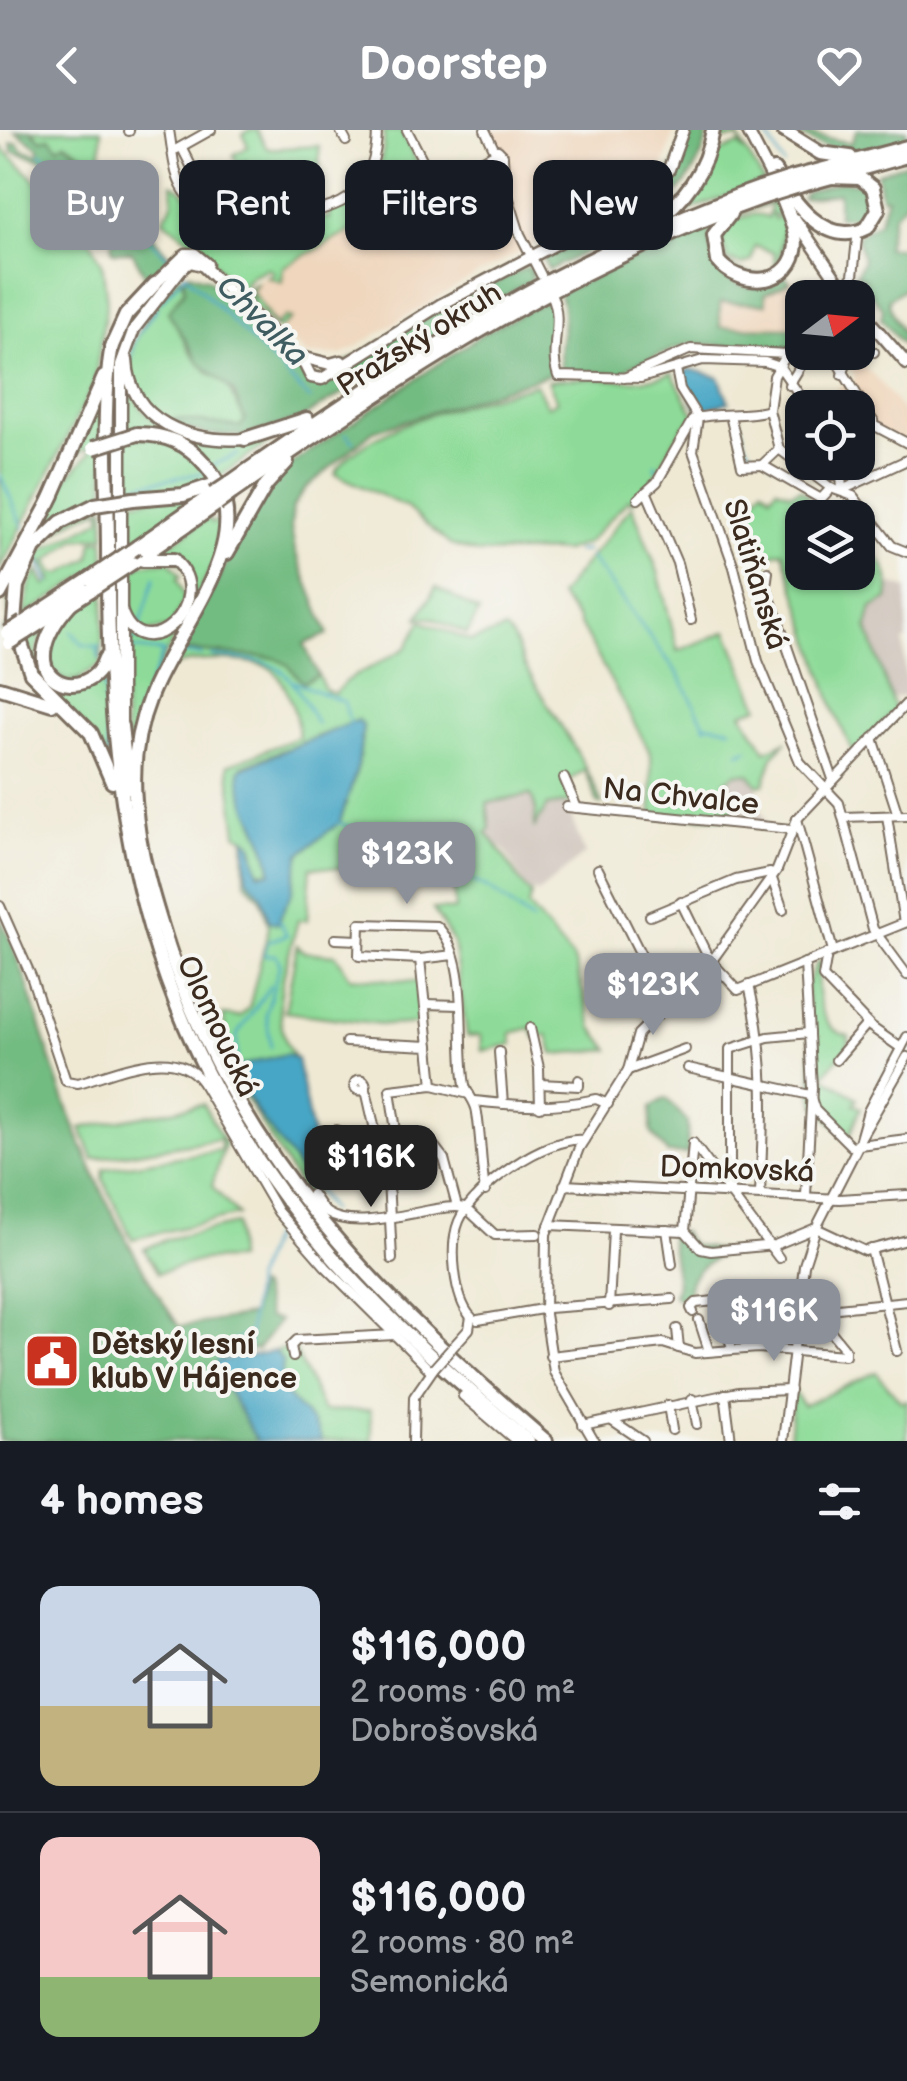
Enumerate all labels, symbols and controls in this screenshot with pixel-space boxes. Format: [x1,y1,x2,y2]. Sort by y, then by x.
icon: back [40,38,95,93]
text: Doorstep [359,38,548,93]
icon: heart [812,38,867,93]
chip: Buy [30,160,159,250]
chip: Rent [179,160,325,250]
chip: Filters [345,160,513,250]
chip: New [533,160,673,250]
water label: Chvalka [208,267,316,375]
street label: Pražský okruh [331,275,508,405]
north arrow [785,280,875,370]
map controls [785,280,875,590]
button: locate [785,390,875,480]
street label: Slatiňanská [715,495,795,654]
button: layers [785,500,875,590]
street label: Na Chvalce [601,771,761,823]
pin: $123K [337,822,477,907]
text: $123K [360,835,454,874]
street label: Olomoucká [169,950,265,1103]
pin: $123K [583,953,723,1038]
text: $123K [606,966,700,1005]
pin: $116K [301,1125,441,1210]
text: $116K [326,1138,416,1177]
street label: Domkovská [659,1149,815,1191]
pin: $116K [704,1279,844,1364]
text: $116K [729,1292,819,1331]
place label: Dětský lesní klub V Hájence [91,1327,297,1397]
public building icon: Dětský lesní klub V Hájence [22,1331,82,1391]
icon: filters [812,1474,867,1529]
text: 4 homes [40,1476,204,1527]
text: $116,000 [350,1622,526,1673]
icon: home [120,1626,240,1746]
text: 2 rooms · 60 m² [350,1673,575,1712]
text: Dobrošovská [350,1712,538,1751]
text: $116,000 [350,1873,526,1924]
icon: home [120,1877,240,1997]
text: 2 rooms · 80 m² [350,1924,574,1963]
text: Semonická [350,1963,509,2002]

